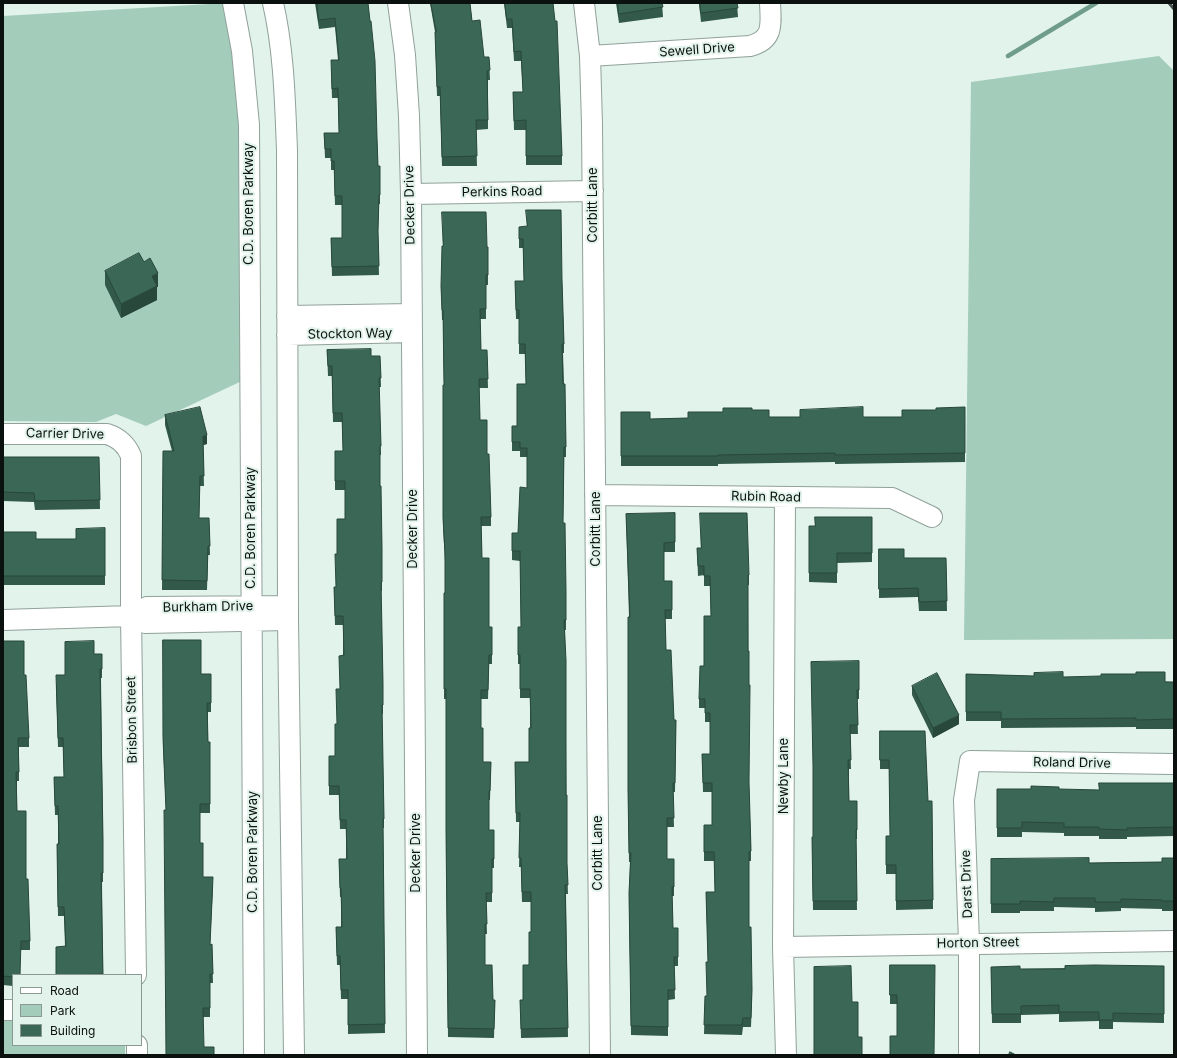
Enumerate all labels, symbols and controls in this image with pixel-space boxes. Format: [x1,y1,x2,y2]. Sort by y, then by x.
street label: Sewell Drive [659,40,735,60]
street label: C.D. Boren Parkway [241,143,257,265]
street label: Decker Drive [402,165,418,245]
street label: Corbitt Lane [585,167,601,243]
street label: Perkins Road [461,183,543,201]
street label: Stockton Way [308,325,392,343]
street label: Carrier Drive [26,426,104,442]
street label: C.D. Boren Parkway [243,467,259,589]
street label: Decker Drive [405,489,421,569]
street label: Rubin Road [731,489,801,505]
street label: Corbitt Lane [588,491,604,567]
street label: Burkham Drive [163,598,253,616]
street label: Brisbon Street [123,676,141,764]
street label: Newby Lane [776,738,792,814]
street label: Roland Drive [1033,755,1111,771]
street label: C.D. Boren Parkway [245,791,261,913]
street label: Decker Drive [408,813,424,893]
street label: Corbitt Lane [590,815,606,891]
street label: Darst Drive [958,849,976,919]
street label: Horton Street [937,934,1019,952]
legend [12,974,142,1046]
text: Road [50,983,79,998]
text: Park [50,1003,76,1018]
text: Building [50,1023,95,1038]

